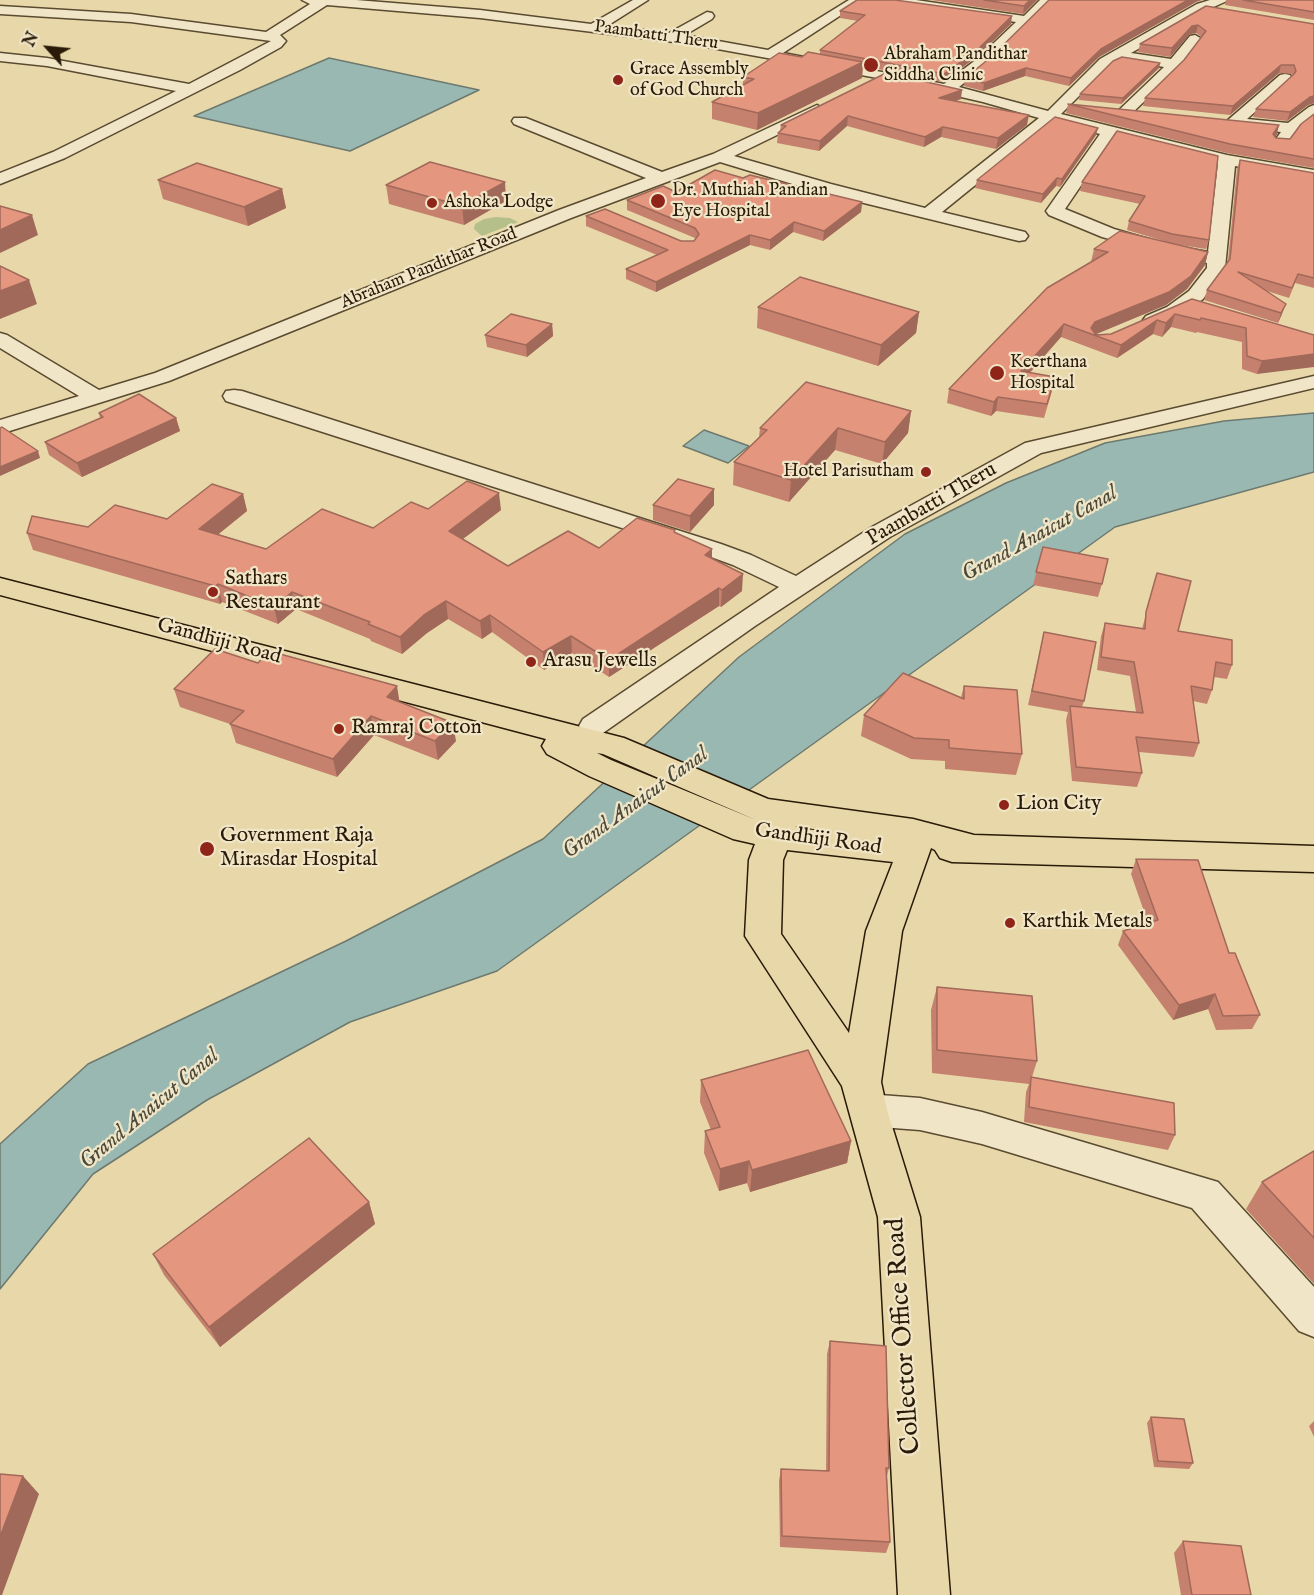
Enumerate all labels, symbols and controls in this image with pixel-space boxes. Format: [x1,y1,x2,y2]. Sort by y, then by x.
street label: Paambatti Theru [593,17,719,55]
north arrow [18,18,78,78]
text: N [20,29,44,51]
place label: Abraham Pandithar Siddha Clinic [884,44,1027,86]
marker: Abraham Pandithar Siddha Clinic [862,56,880,74]
place label: Grace Assembly of God Church [630,59,749,101]
marker: Grace Assembly of God Church [611,73,625,87]
place label: Dr. Muthiah Pandian Eye Hospital [672,180,828,222]
place label: Ashoka Lodge [444,192,553,214]
marker: Dr. Muthiah Pandian Eye Hospital [649,192,667,210]
marker: Ashoka Lodge [425,196,439,210]
street label: Abraham Pandithar Road [338,224,520,314]
place label: Keerthana Hospital [1010,352,1087,394]
marker: Keerthana Hospital [988,364,1006,382]
street label: Paambatti Theru [862,458,1002,552]
place label: Hotel Parisutham [783,461,914,483]
marker: Hotel Parisutham [919,465,933,479]
water label: Grand Anaicut Canal [958,481,1122,589]
place label: Sathars Restaurant [225,567,320,617]
marker: Sathars Restaurant [206,585,220,599]
street label: Gandhiji Road [154,613,284,671]
place label: Arasu Jewells [543,649,657,675]
marker: Arasu Jewells [524,655,538,669]
place label: Ramraj Cotton [351,716,482,742]
marker: Ramraj Cotton [332,722,346,736]
water label: Grand Anaicut Canal [558,742,714,866]
place label: Lion City [1016,792,1101,818]
marker: Lion City [997,798,1011,812]
street label: Gandhiji Road [753,819,883,861]
place label: Government Raja Mirasdar Hospital [220,824,377,874]
marker: Government Raja Mirasdar Hospital [198,840,216,858]
place label: Karthik Metals [1022,910,1152,936]
marker: Karthik Metals [1003,916,1017,930]
water label: Grand Anaicut Canal [75,1044,225,1176]
street label: Collector Office Road [881,1217,929,1455]

